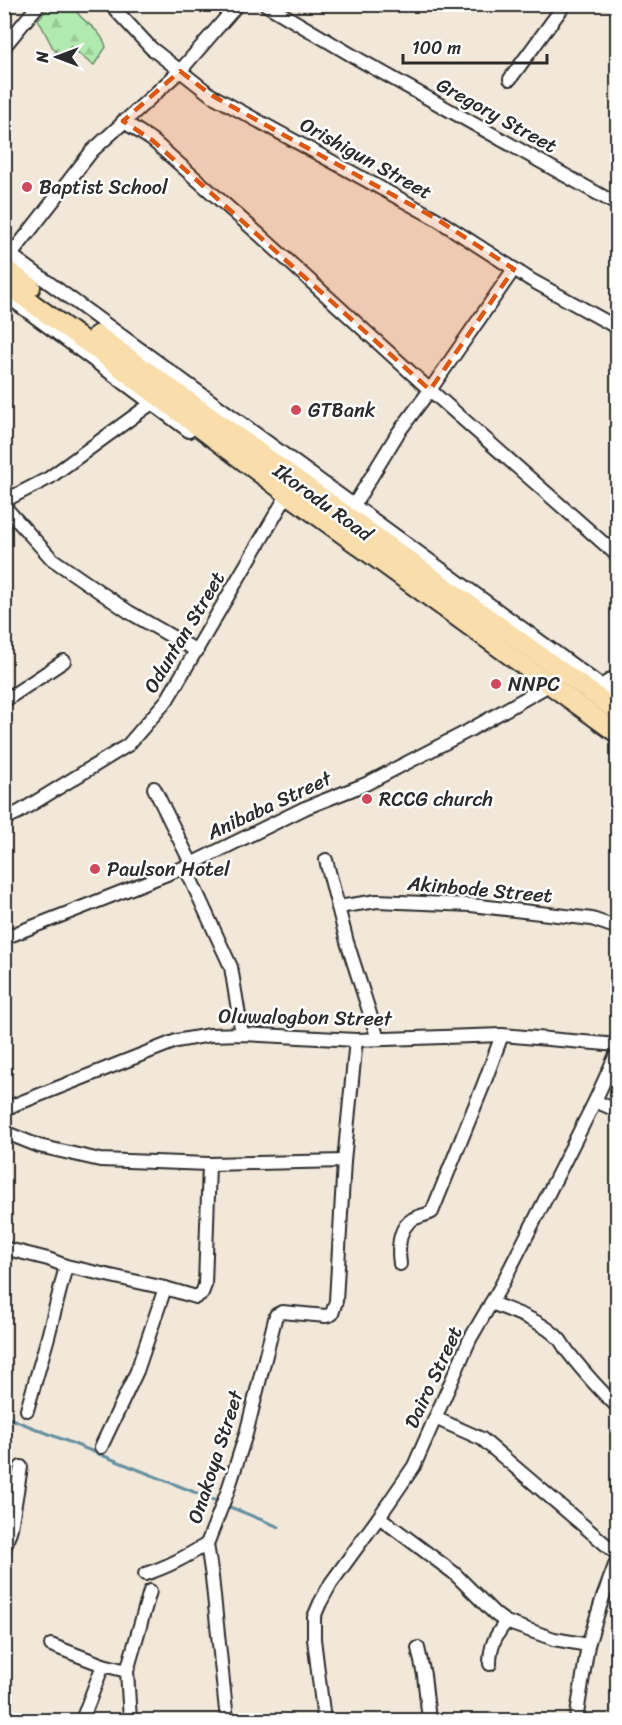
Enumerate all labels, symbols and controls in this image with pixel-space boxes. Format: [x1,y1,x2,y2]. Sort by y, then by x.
north arrow [27,27,87,87]
scale bar [403,27,547,65]
text: 100 m [412,32,461,64]
text: N [28,51,57,64]
street label: Gregory Street [430,68,564,163]
street label: Orishigun Street [293,108,439,209]
place label: Baptist School [39,170,169,205]
marker: Baptist School [20,180,34,194]
place label: GTBank [308,393,376,428]
marker: GTBank [289,403,303,417]
street label: Ikorodu Road [265,453,381,552]
street label: Oduntan Street [134,564,235,700]
place label: NNPC [508,667,560,702]
marker: NNPC [489,677,503,691]
street label: Anibaba Street [200,761,338,850]
place label: RCCG church [379,782,493,817]
marker: RCCG church [360,792,374,806]
place label: Paulson Hotel [107,852,231,887]
marker: Paulson Hotel [88,862,102,876]
street label: Akinbode Street [405,866,554,913]
street label: Oluwalogbon Street [218,998,393,1037]
street label: Dairo Street [394,1320,473,1434]
street label: Onakoya Street [177,1385,254,1528]

